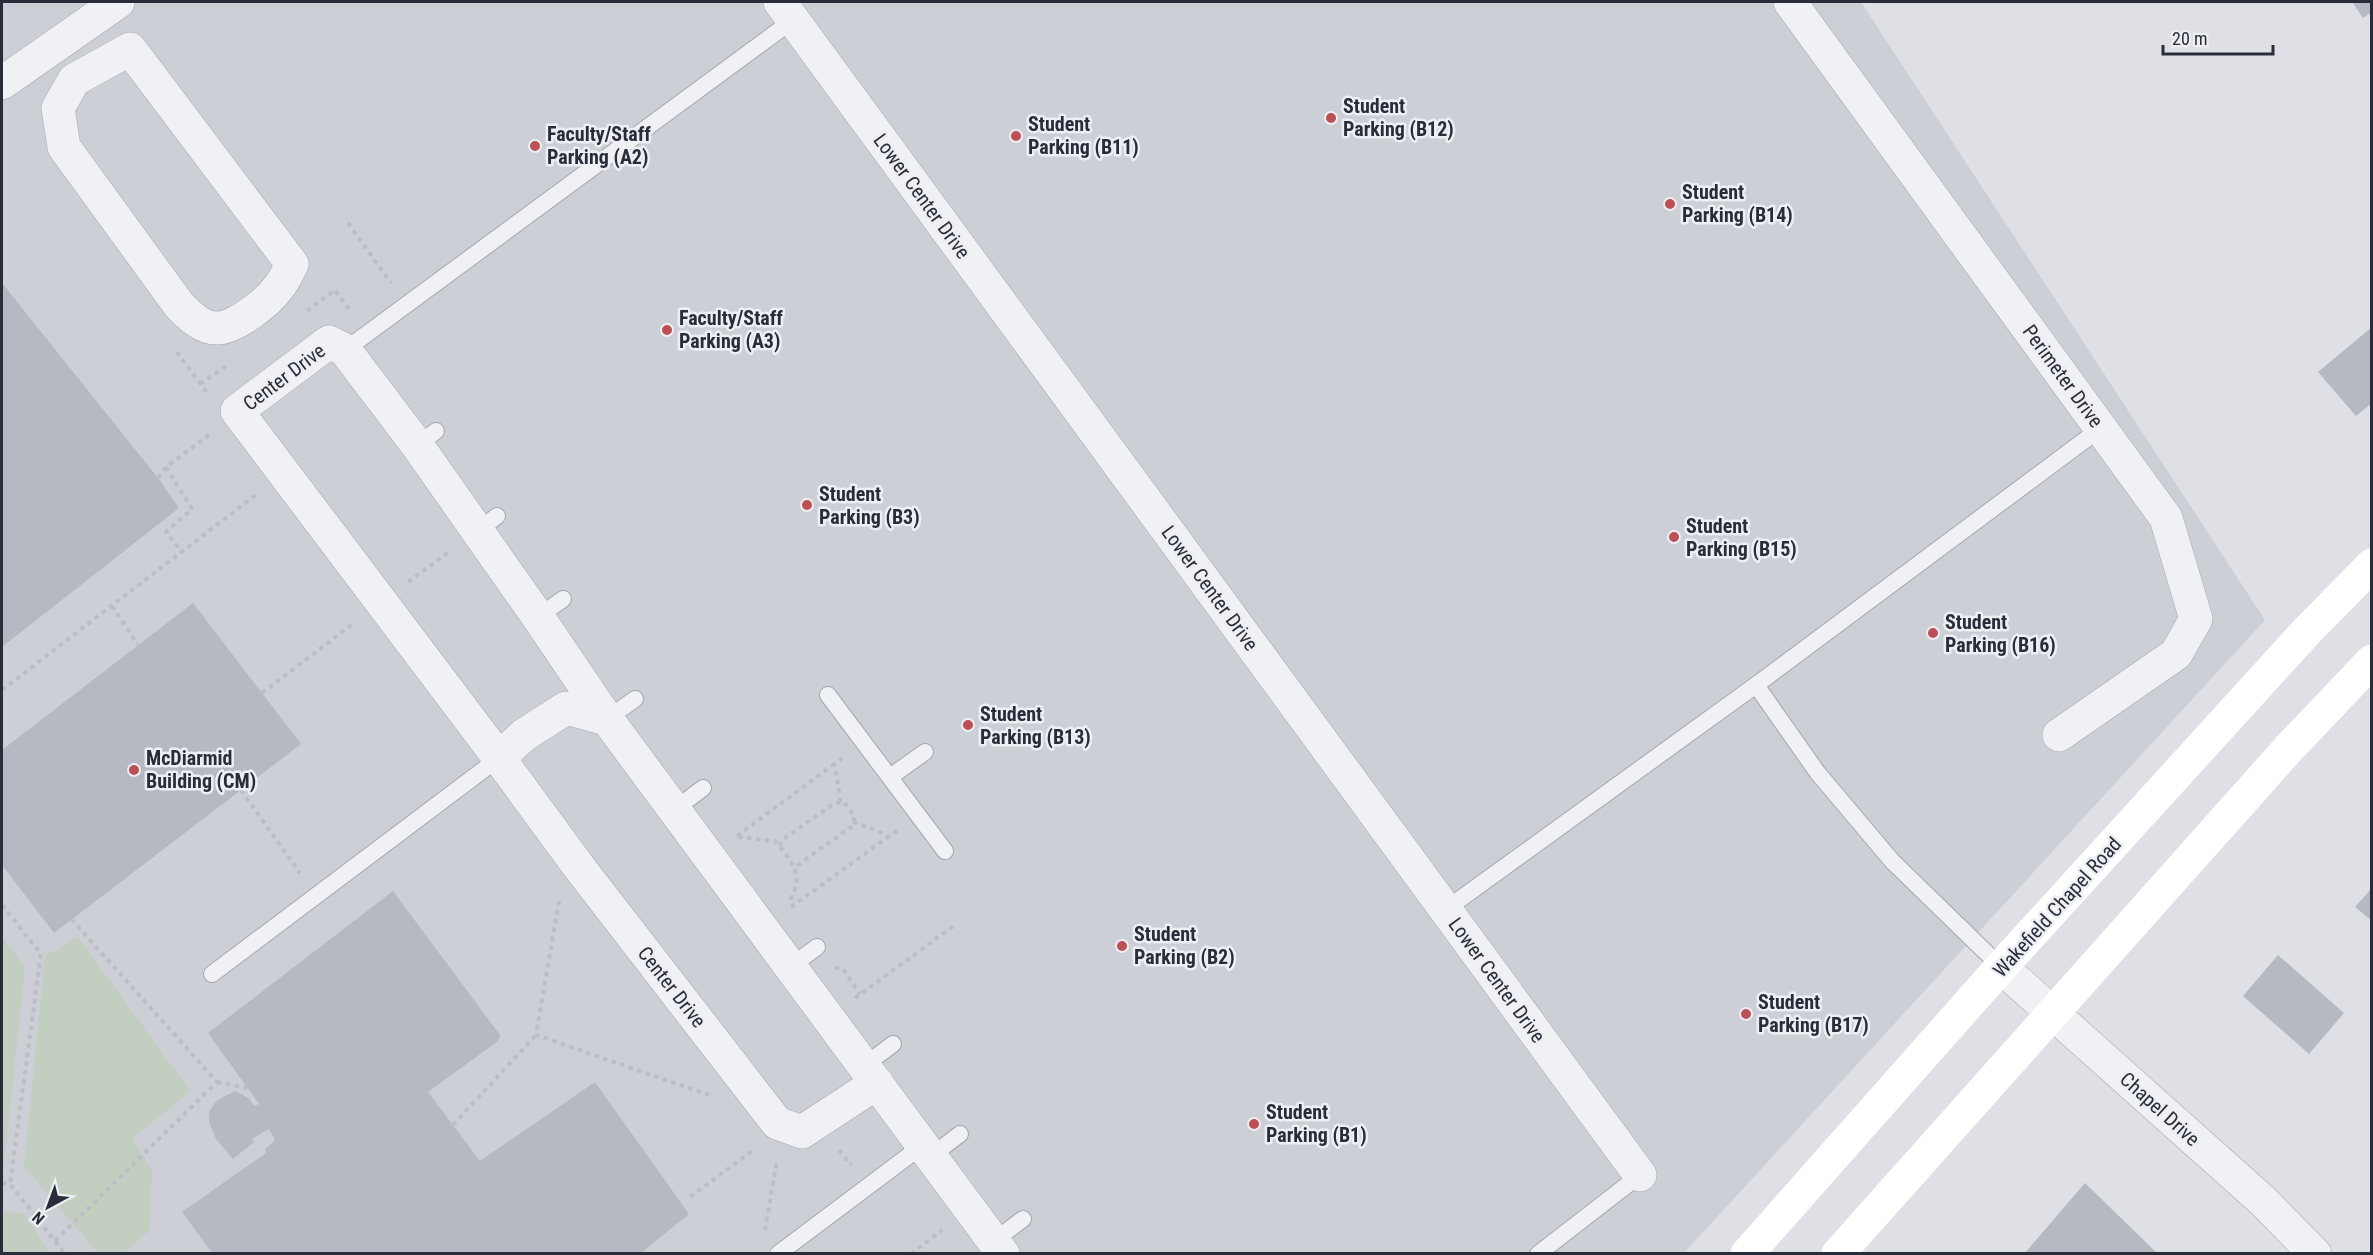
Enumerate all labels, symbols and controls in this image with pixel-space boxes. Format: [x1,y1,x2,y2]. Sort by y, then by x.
scale bar [2163,18,2272,56]
text: 20 m [2172,28,2207,49]
place label: Student Parking (B12) [1343,94,1454,141]
marker: Student Parking (B12) [1324,111,1338,125]
place label: Student Parking (B11) [1028,112,1139,159]
place label: Faculty/Staff Parking (A2) [547,122,651,169]
street label: Lower Center Drive [869,129,975,263]
marker: Student Parking (B11) [1009,129,1023,143]
marker: Faculty/Staff Parking (A2) [528,139,542,153]
place label: Student Parking (B14) [1682,180,1793,227]
marker: Student Parking (B14) [1663,197,1677,211]
place label: Faculty/Staff Parking (A3) [679,306,783,353]
street label: Perimeter Drive [2018,320,2108,432]
marker: Faculty/Staff Parking (A3) [660,323,674,337]
street label: Center Drive [238,338,330,416]
place label: Student Parking (B3) [819,482,920,529]
marker: Student Parking (B3) [800,498,814,512]
place label: Student Parking (B15) [1686,514,1797,561]
street label: Lower Center Drive [1157,521,1263,655]
marker: Student Parking (B15) [1667,530,1681,544]
place label: Student Parking (B16) [1945,610,2056,657]
marker: Student Parking (B16) [1926,626,1940,640]
place label: Student Parking (B13) [980,702,1091,749]
marker: Student Parking (B13) [961,718,975,732]
place label: McDiarmid Building (CM) [146,746,256,793]
marker: McDiarmid Building (CM) [127,763,141,777]
street label: Wakefield Chapel Road [1988,832,2126,982]
street label: Lower Center Drive [1444,913,1550,1047]
place label: Student Parking (B2) [1134,922,1235,969]
marker: Student Parking (B2) [1115,939,1129,953]
street label: Center Drive [633,942,711,1032]
place label: Student Parking (B17) [1758,990,1869,1037]
marker: Student Parking (B17) [1739,1007,1753,1021]
street label: Chapel Drive [2115,1067,2205,1151]
place label: Student Parking (B1) [1266,1100,1367,1147]
marker: Student Parking (B1) [1247,1117,1261,1131]
north arrow [18,1177,78,1237]
text: N [29,1208,48,1228]

